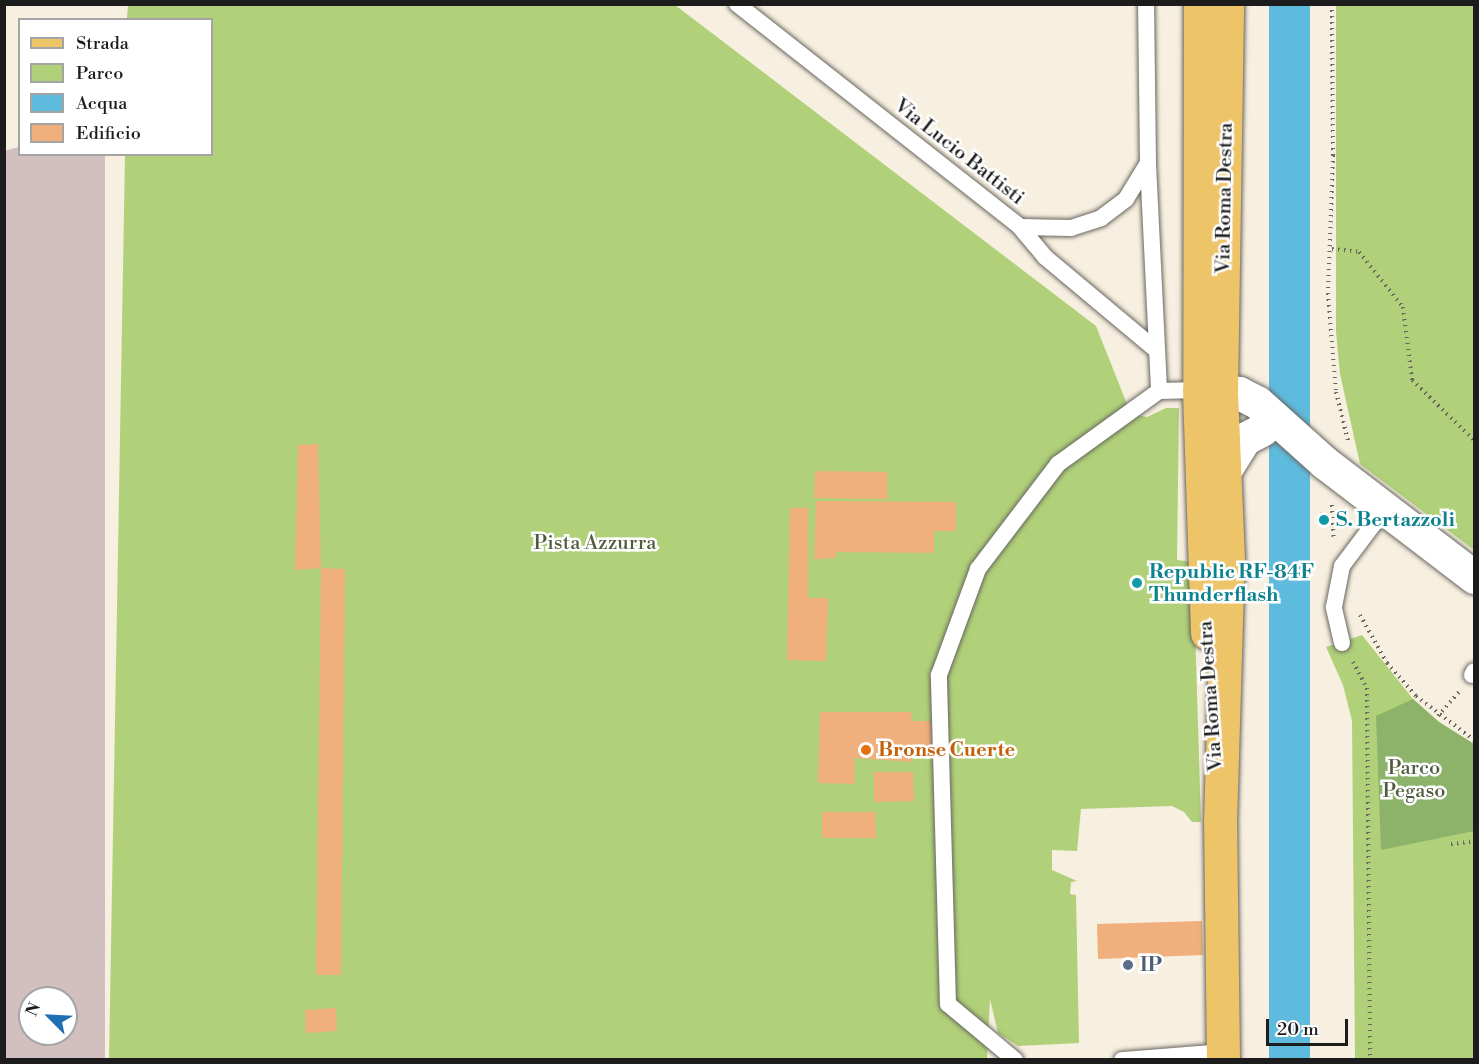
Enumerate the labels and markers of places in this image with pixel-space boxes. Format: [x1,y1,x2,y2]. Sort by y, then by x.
place label: S. Bertazzoli [1336,508,1455,532]
marker: S. Bertazzoli [1317,513,1331,527]
place label: Republic RF-84F Thunderflash [1149,560,1314,607]
marker: Republic RF-84F Thunderflash [1130,576,1144,590]
place label: Bronse Cuerte [878,738,1015,762]
marker: Bronse Cuerte [859,743,873,757]
place label: IP [1140,953,1162,977]
marker: IP [1121,958,1135,972]

